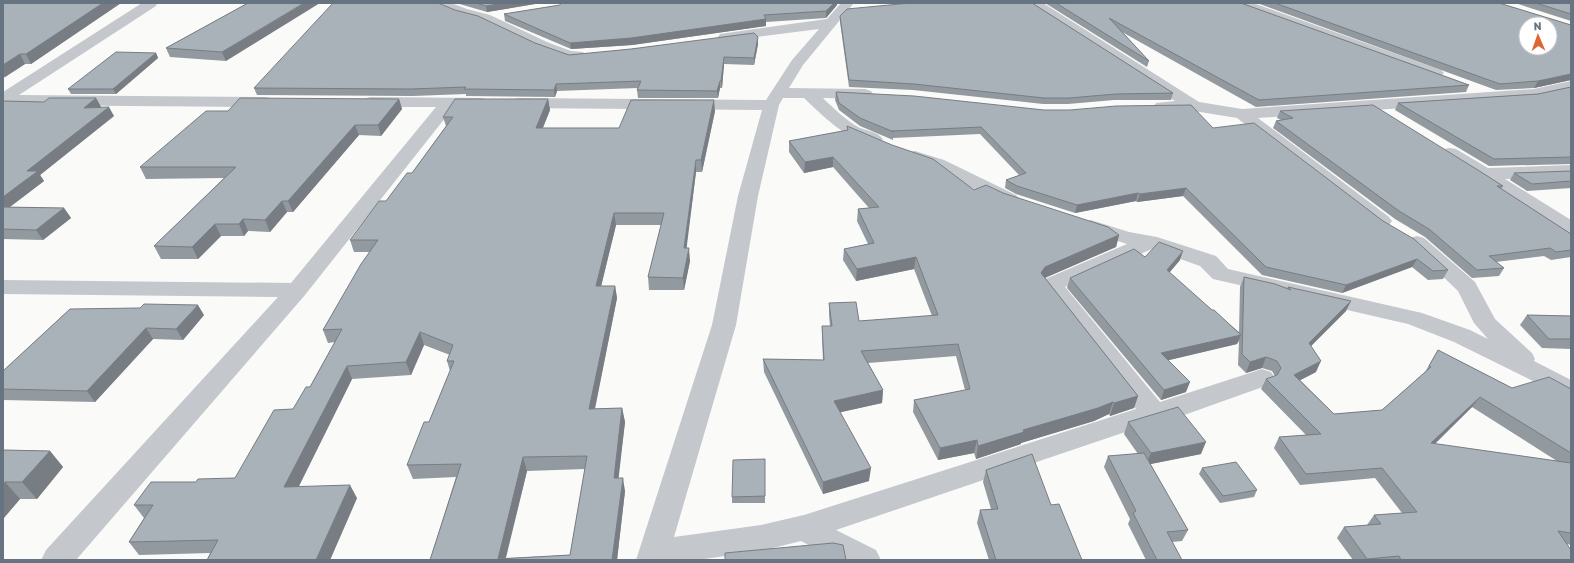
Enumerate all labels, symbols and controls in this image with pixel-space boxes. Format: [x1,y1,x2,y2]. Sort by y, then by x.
north arrow [1518,16,1558,56]
text: N [1533,20,1542,33]

